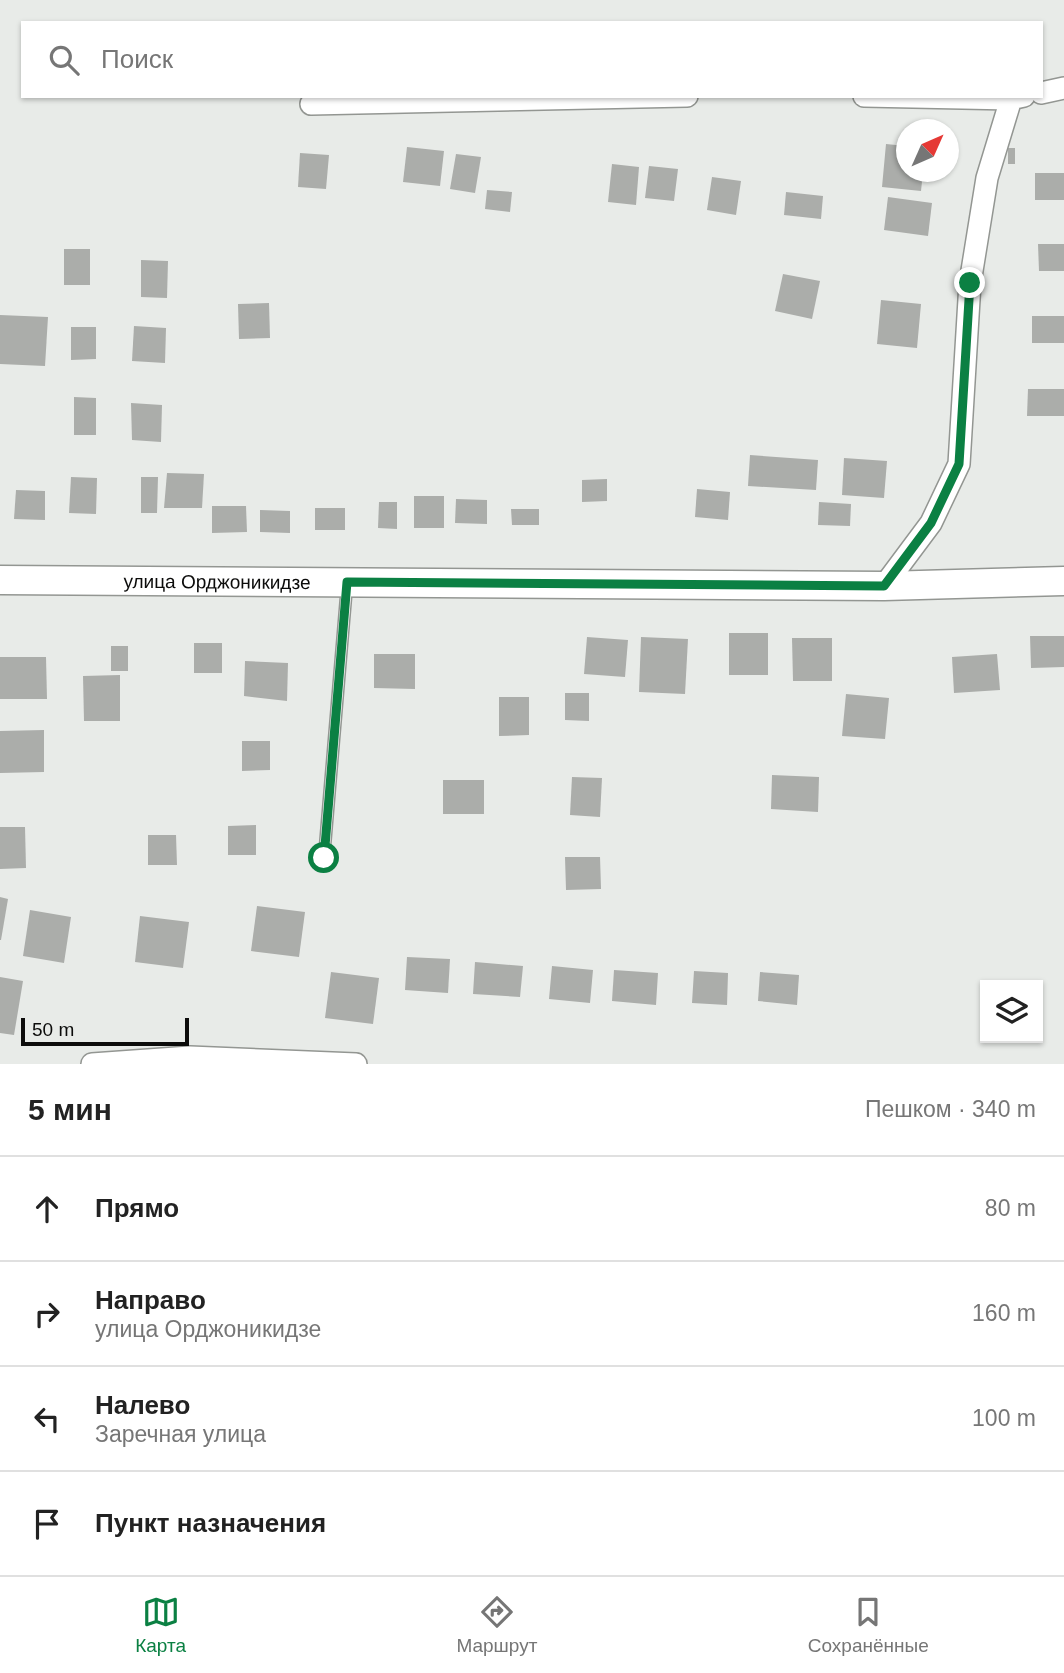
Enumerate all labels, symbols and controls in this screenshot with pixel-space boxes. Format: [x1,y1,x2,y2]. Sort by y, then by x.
search box [21,21,1043,98]
icon: search [45,41,83,79]
text: Поиск [101,44,173,74]
north arrow [896,119,959,182]
route end [954,267,985,298]
street label: улица Орджоникидзе [123,571,311,593]
route start [308,842,339,873]
map controls [980,980,1043,1043]
button: layers [980,980,1043,1043]
scale bar [21,1015,189,1047]
text: 50 m [32,1019,74,1040]
text: 5 мин [28,1093,112,1126]
text: Пешком · 340 m [865,1096,1036,1122]
icon: ahead [28,1190,66,1228]
text: Прямо [95,1193,179,1223]
text: 80 m [985,1195,1036,1221]
text: Направо [95,1285,206,1315]
icon: right [28,1295,66,1333]
text: 160 m [972,1300,1036,1326]
text: улица Орджоникидзе [95,1316,321,1342]
text: Налево [95,1390,190,1420]
icon: left [28,1400,66,1438]
text: 100 m [972,1405,1036,1431]
text: Заречная улица [95,1421,266,1447]
icon: arrive [28,1505,66,1543]
text: Пункт назначения [95,1508,326,1538]
tab: Карта [135,1593,186,1657]
tab: Маршрут [456,1593,537,1657]
tab: Сохранённые [808,1593,929,1657]

